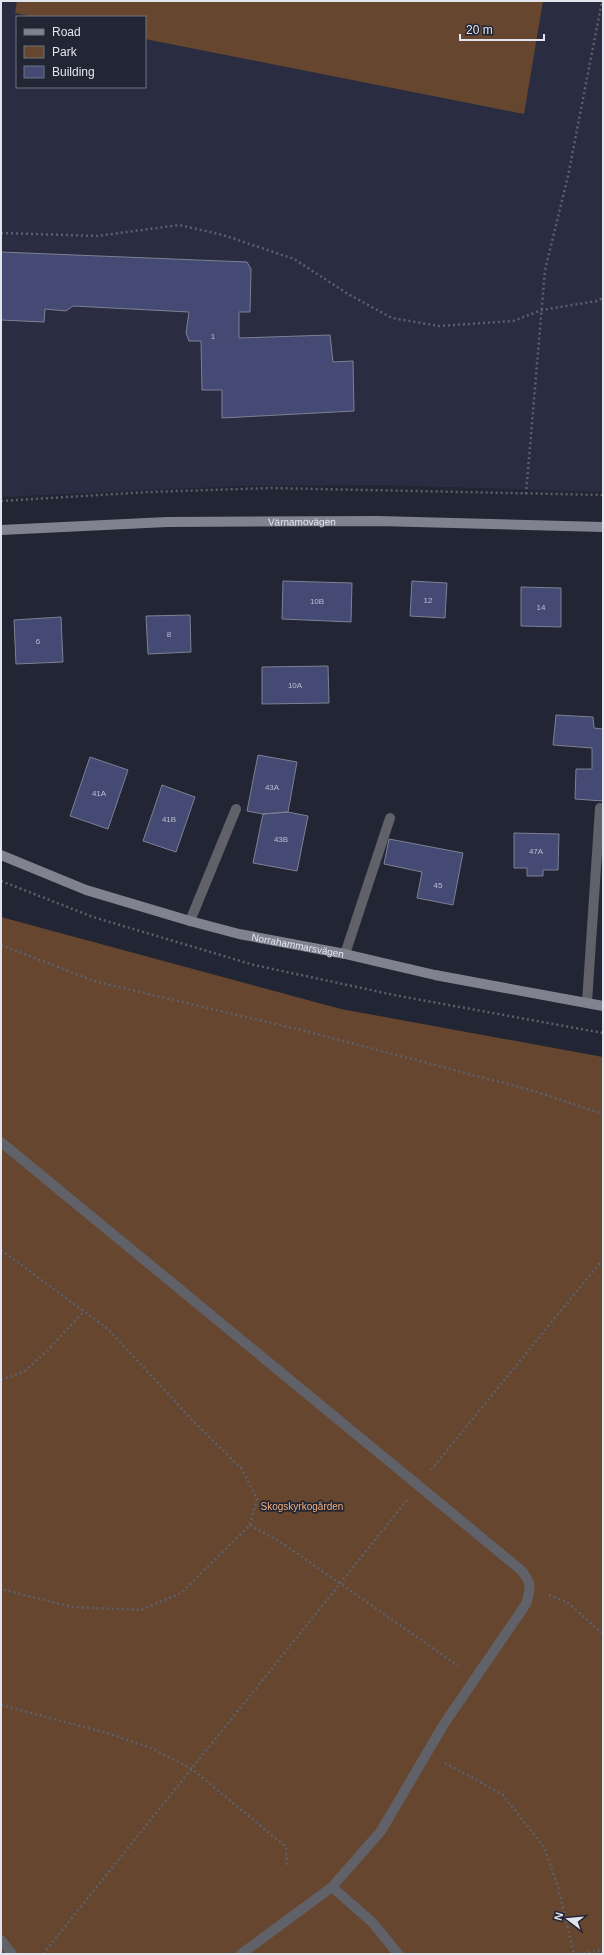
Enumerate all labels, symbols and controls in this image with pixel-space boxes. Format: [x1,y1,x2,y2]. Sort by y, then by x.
legend [16,16,146,88]
scale bar [460,16,544,42]
text: 20 m [466,23,493,37]
text: Road [52,25,81,39]
text: Park [52,45,78,59]
text: Building [52,65,95,79]
house number: 1 [211,332,216,341]
street label: Värnamovägen [268,516,336,527]
house number: 12 [424,596,433,605]
house number: 10B [310,597,324,606]
house number: 14 [537,603,546,612]
house number: 8 [167,630,172,639]
house number: 6 [36,637,41,646]
house number: 10A [288,681,303,690]
house number: 43A [265,783,280,792]
house number: 41A [92,789,107,798]
house number: 41B [162,815,176,824]
house number: 43B [274,835,288,844]
house number: 47A [529,847,544,856]
house number: 45 [434,881,443,890]
street label: Norrahammarsvägen [251,931,345,959]
park label: Skogskyrkogården [261,1501,343,1512]
north arrow [548,1899,588,1939]
text: N [552,1911,565,1922]

